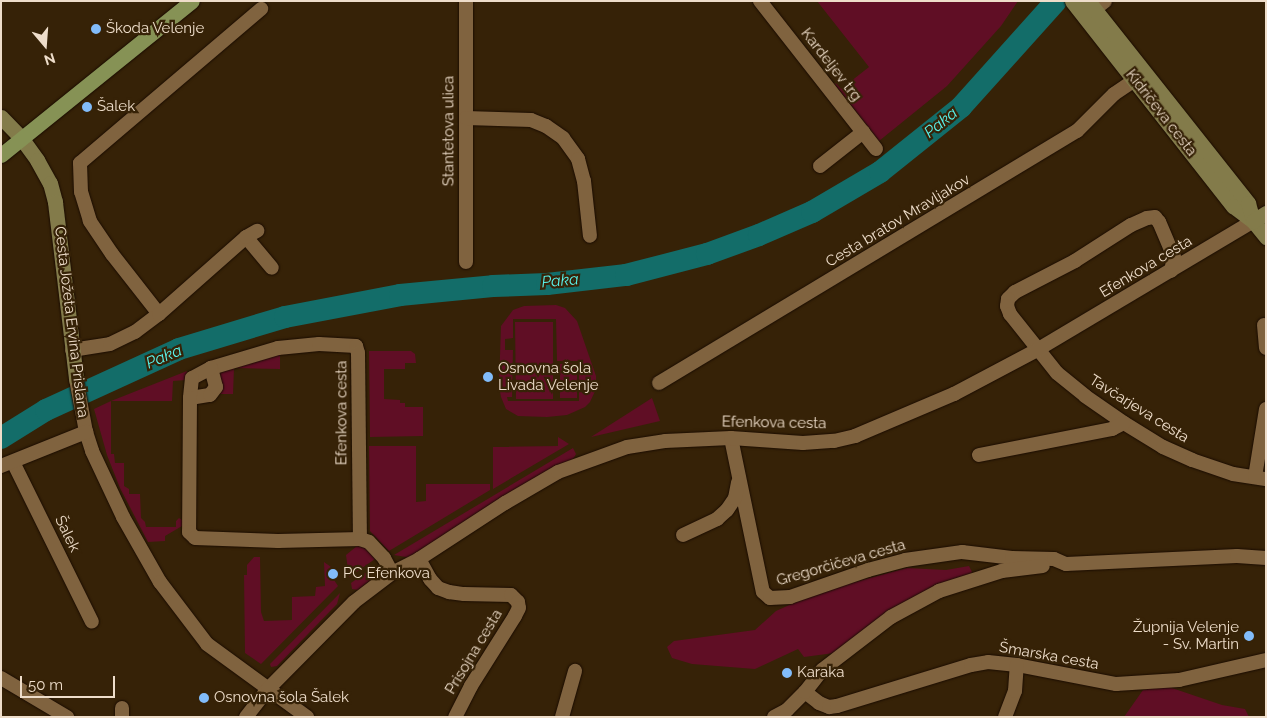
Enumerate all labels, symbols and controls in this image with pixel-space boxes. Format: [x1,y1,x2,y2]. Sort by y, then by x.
north arrow [20,20,70,70]
place label: Škoda Velenje [106,20,205,38]
marker: Škoda Velenje [90,23,102,35]
street label: Kardeljev trg [797,25,865,105]
text: N [42,50,57,69]
street label: Kidričeva cesta [1122,66,1200,160]
street label: Stantetova ulica [440,76,458,186]
place label: Šalek [97,98,135,116]
marker: Šalek [81,101,93,113]
water label: Paka [921,104,961,142]
street label: Cesta bratov Mravljakov [822,171,974,271]
street label: Cesta Jožeta Ervina Prislana [50,225,92,419]
street label: Efenkova cesta [1097,232,1195,302]
water label: Paka [541,270,579,292]
water label: Paka [143,341,185,373]
place label: Osnovna šola Livada Velenje [498,359,599,394]
street label: Efenkova cesta [333,361,351,465]
marker: Osnovna šola Livada Velenje [482,371,494,383]
street label: Tavčarjeva cesta [1086,371,1192,447]
street label: Efenkova cesta [722,413,826,433]
street label: Šalek [51,513,83,555]
street label: Gregorčičeva cesta [774,536,908,590]
place label: PC Efenkova [343,565,430,583]
marker: PC Efenkova [327,568,339,580]
street label: Prisojna cesta [442,606,506,698]
place label: Župnija Velenje - Sv. Martin [1132,618,1239,653]
marker: Župnija Velenje - Sv. Martin [1243,630,1255,642]
street label: Šmarska cesta [998,638,1100,674]
place label: Karaka [797,664,844,682]
scale bar [22,666,118,698]
marker: Karaka [781,667,793,679]
text: 50 m [28,676,63,694]
place label: Osnovna šola Šalek [214,689,349,707]
marker: Osnovna šola Šalek [198,692,210,704]

